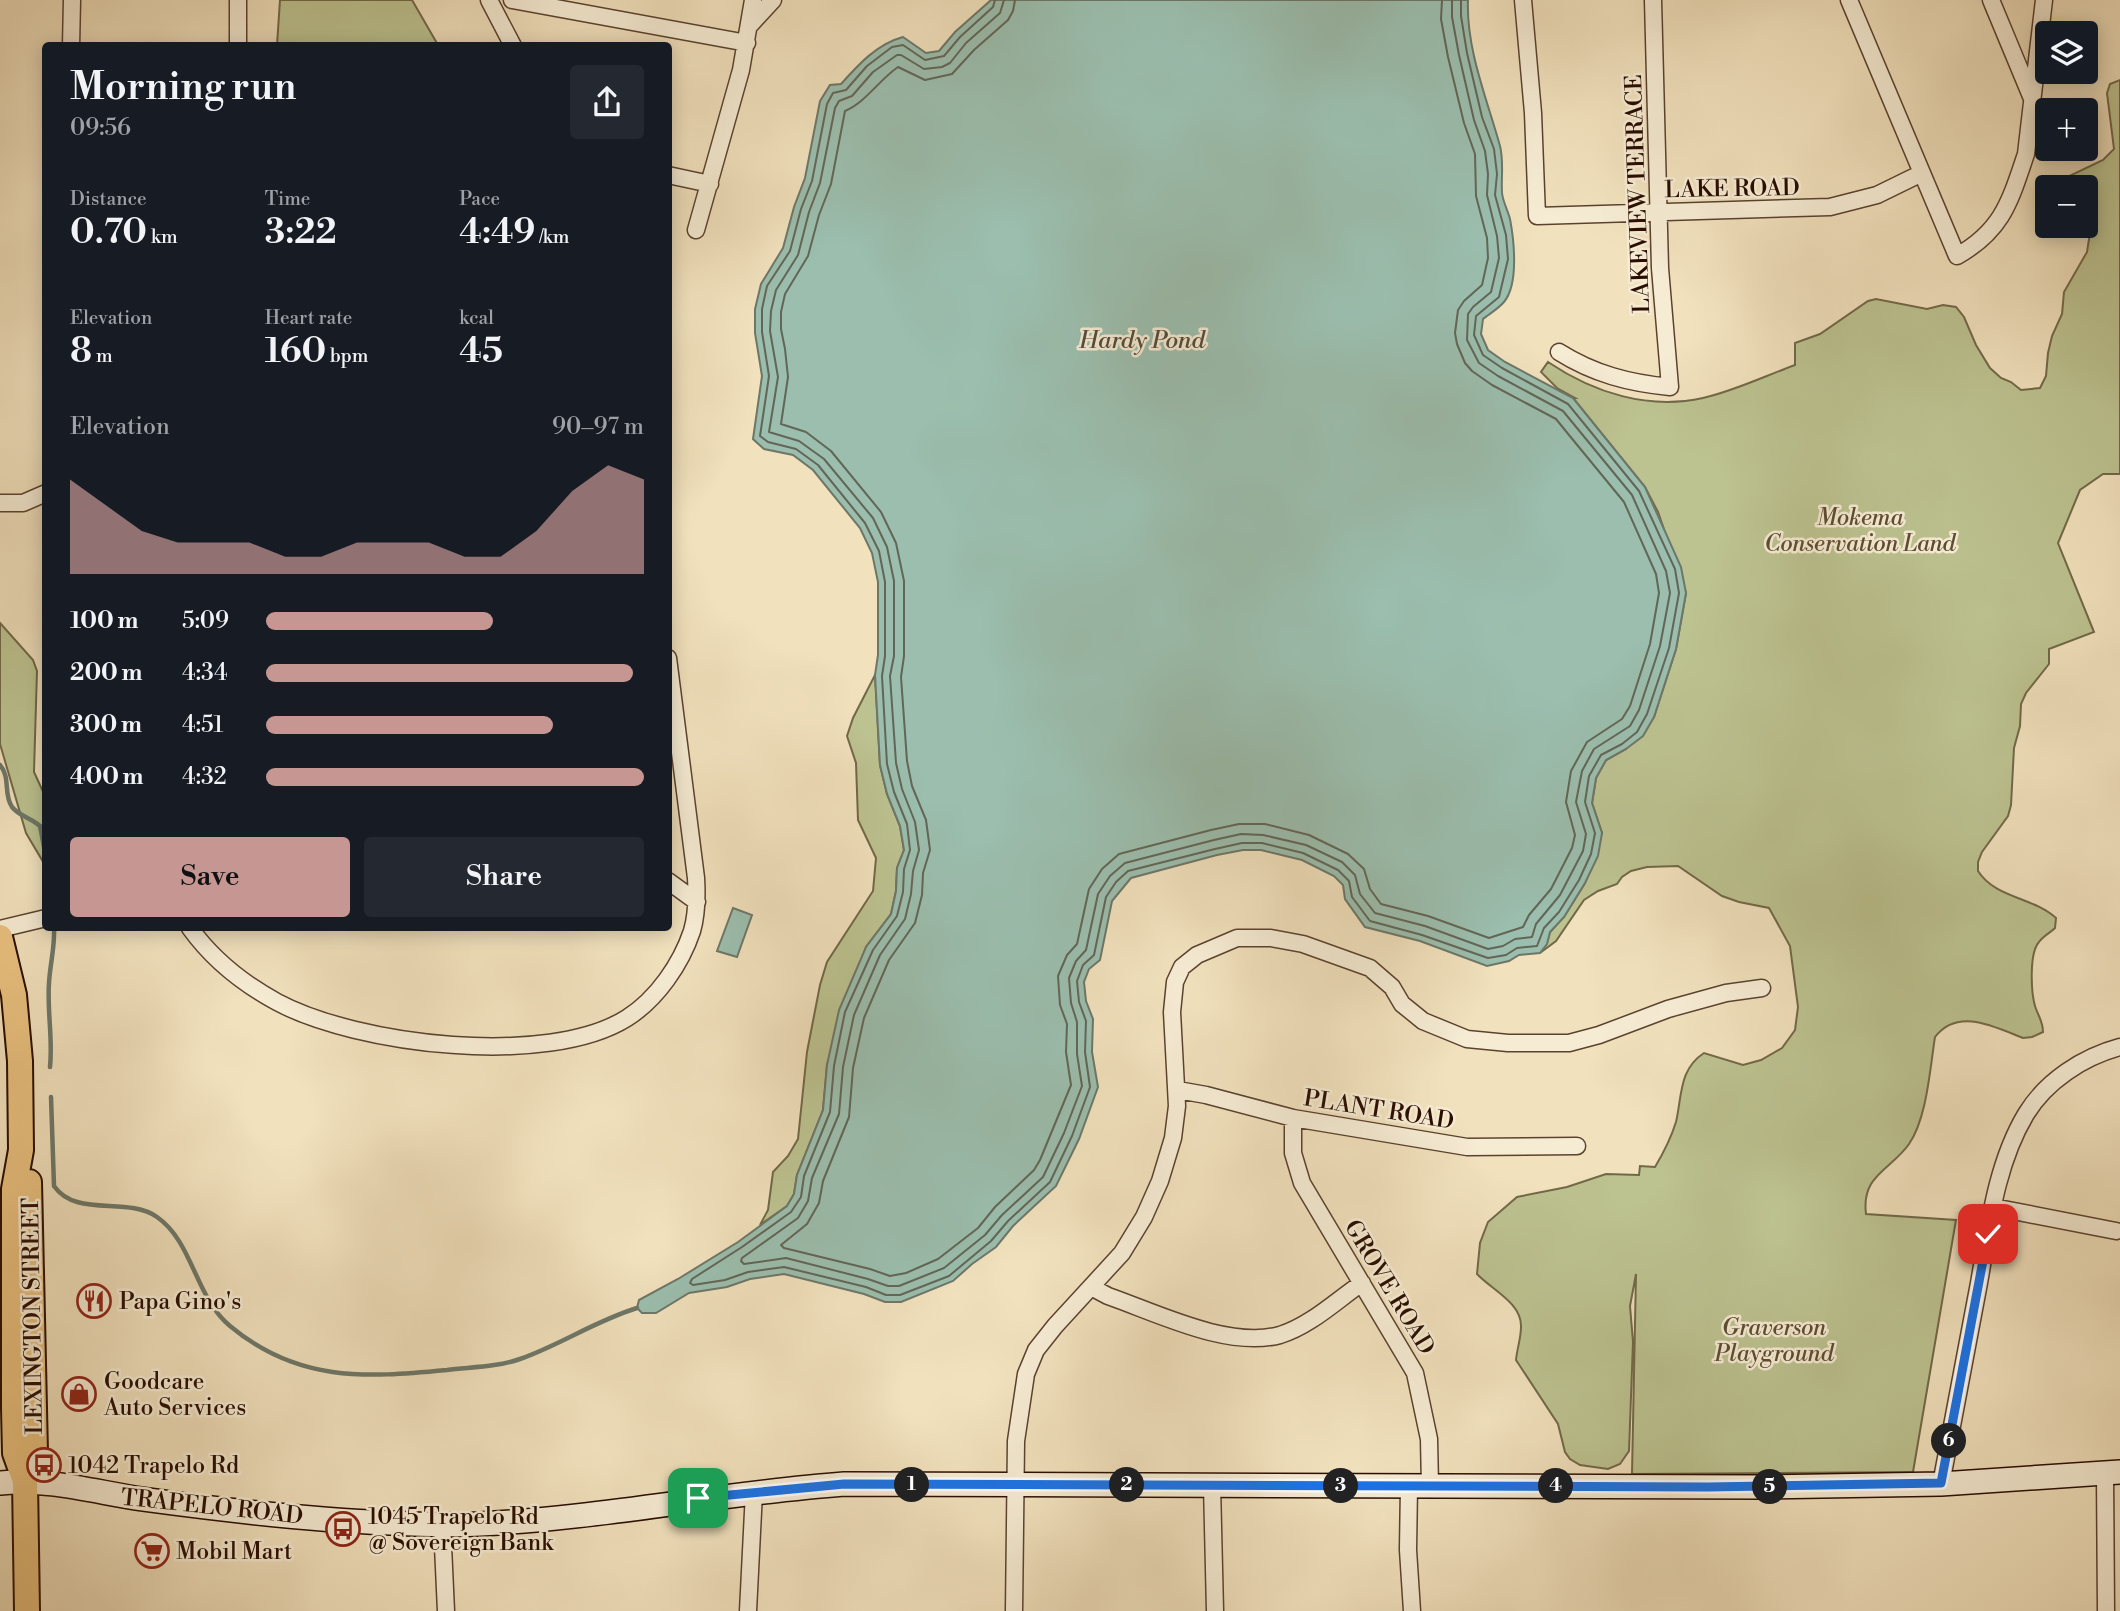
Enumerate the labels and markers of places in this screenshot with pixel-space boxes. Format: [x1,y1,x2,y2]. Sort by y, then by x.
pin [1958,1204,2018,1264]
restaurant icon: Papa Gino's [75,1282,113,1320]
place label: Papa Gino's [119,1288,241,1316]
place label: Goodcare Auto Services [103,1368,246,1422]
shop icon: Goodcare Auto Services [60,1375,98,1413]
pin: 6 [1932,1424,1966,1458]
bus stop icon: 1042 Trapelo Rd [25,1446,63,1484]
place label: 1042 Trapelo Rd [68,1452,239,1480]
pin [668,1468,728,1528]
pin: 1 [894,1468,930,1502]
pin: 2 [1110,1468,1144,1502]
pin: 3 [1324,1468,1358,1504]
pin: 4 [1538,1468,1574,1504]
pin: 5 [1752,1470,1788,1504]
place label: 1045 Trapelo Rd @ Sovereign Bank [368,1503,554,1557]
bus stop icon: 1045 Trapelo Rd @ Sovereign Bank [324,1510,362,1548]
supermarket icon: Mobil Mart [133,1532,171,1570]
place label: Mobil Mart [176,1538,292,1566]

